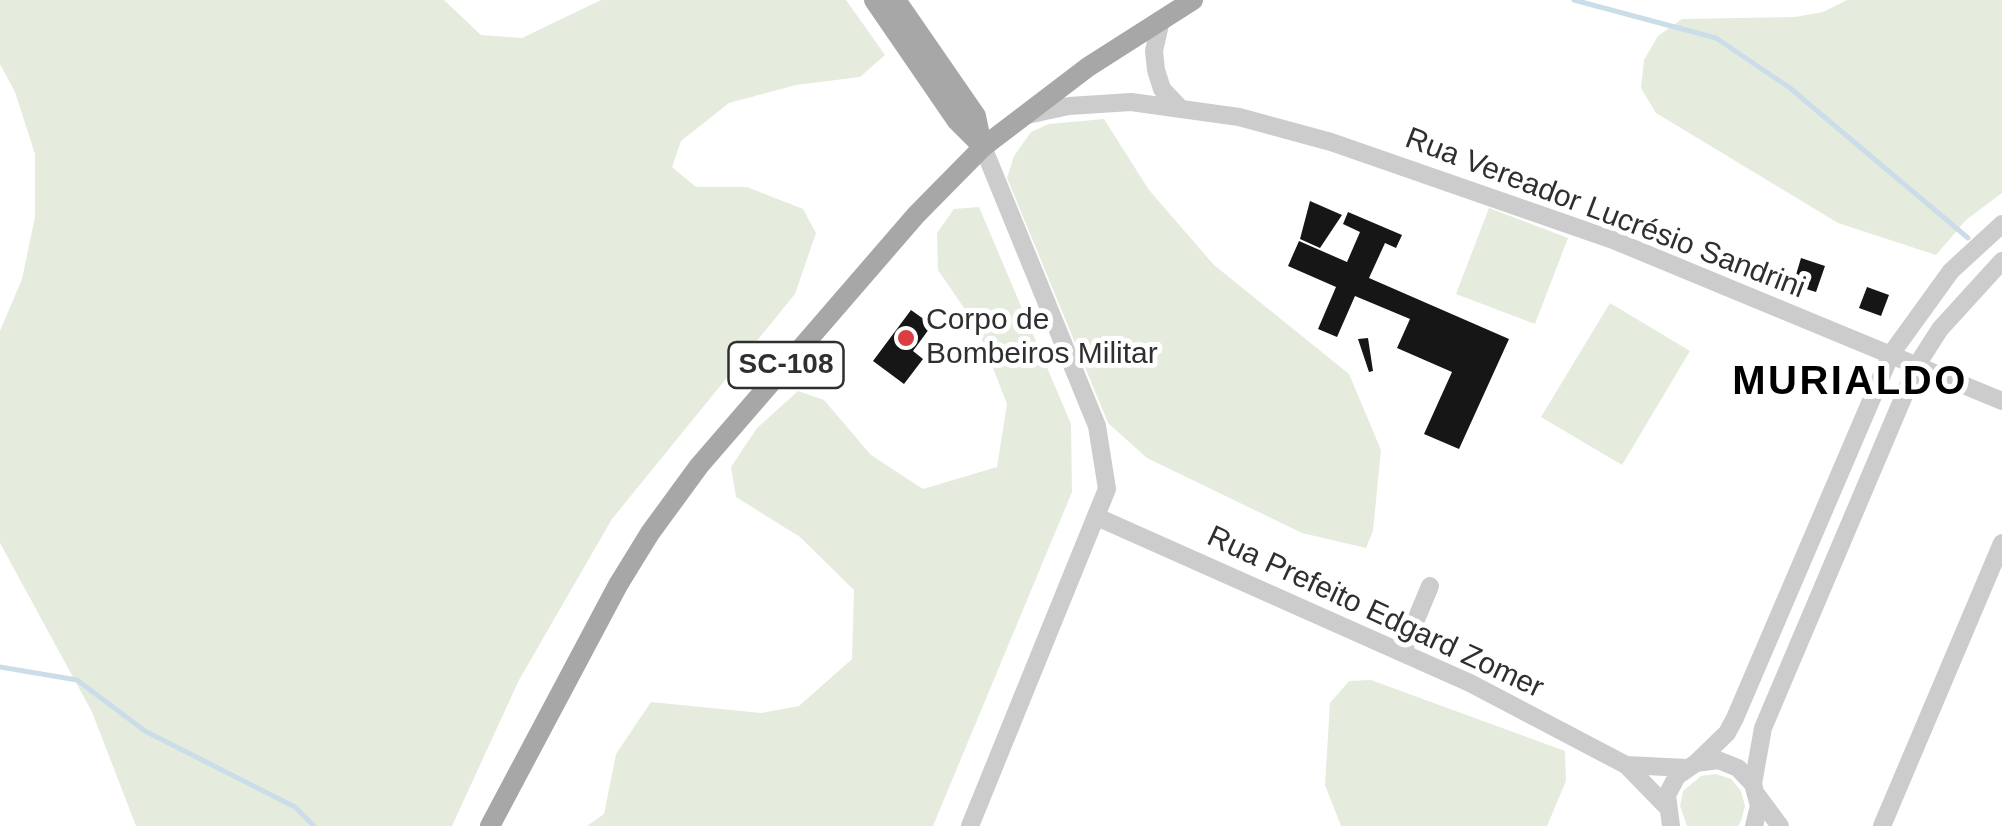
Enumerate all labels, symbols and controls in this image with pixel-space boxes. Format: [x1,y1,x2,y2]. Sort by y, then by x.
street label: Rua Vereador Lucrésio Sandrini [1400,121,1810,307]
place label: Corpo de Bombeiros Militar [926,303,1158,374]
marker: Corpo de Bombeiros Militar [895,327,917,349]
road number: SC-108 [728,342,844,388]
district label: MURIALDO [1732,359,1968,407]
street label: Rua Prefeito Edgard Zomer [1201,519,1549,707]

